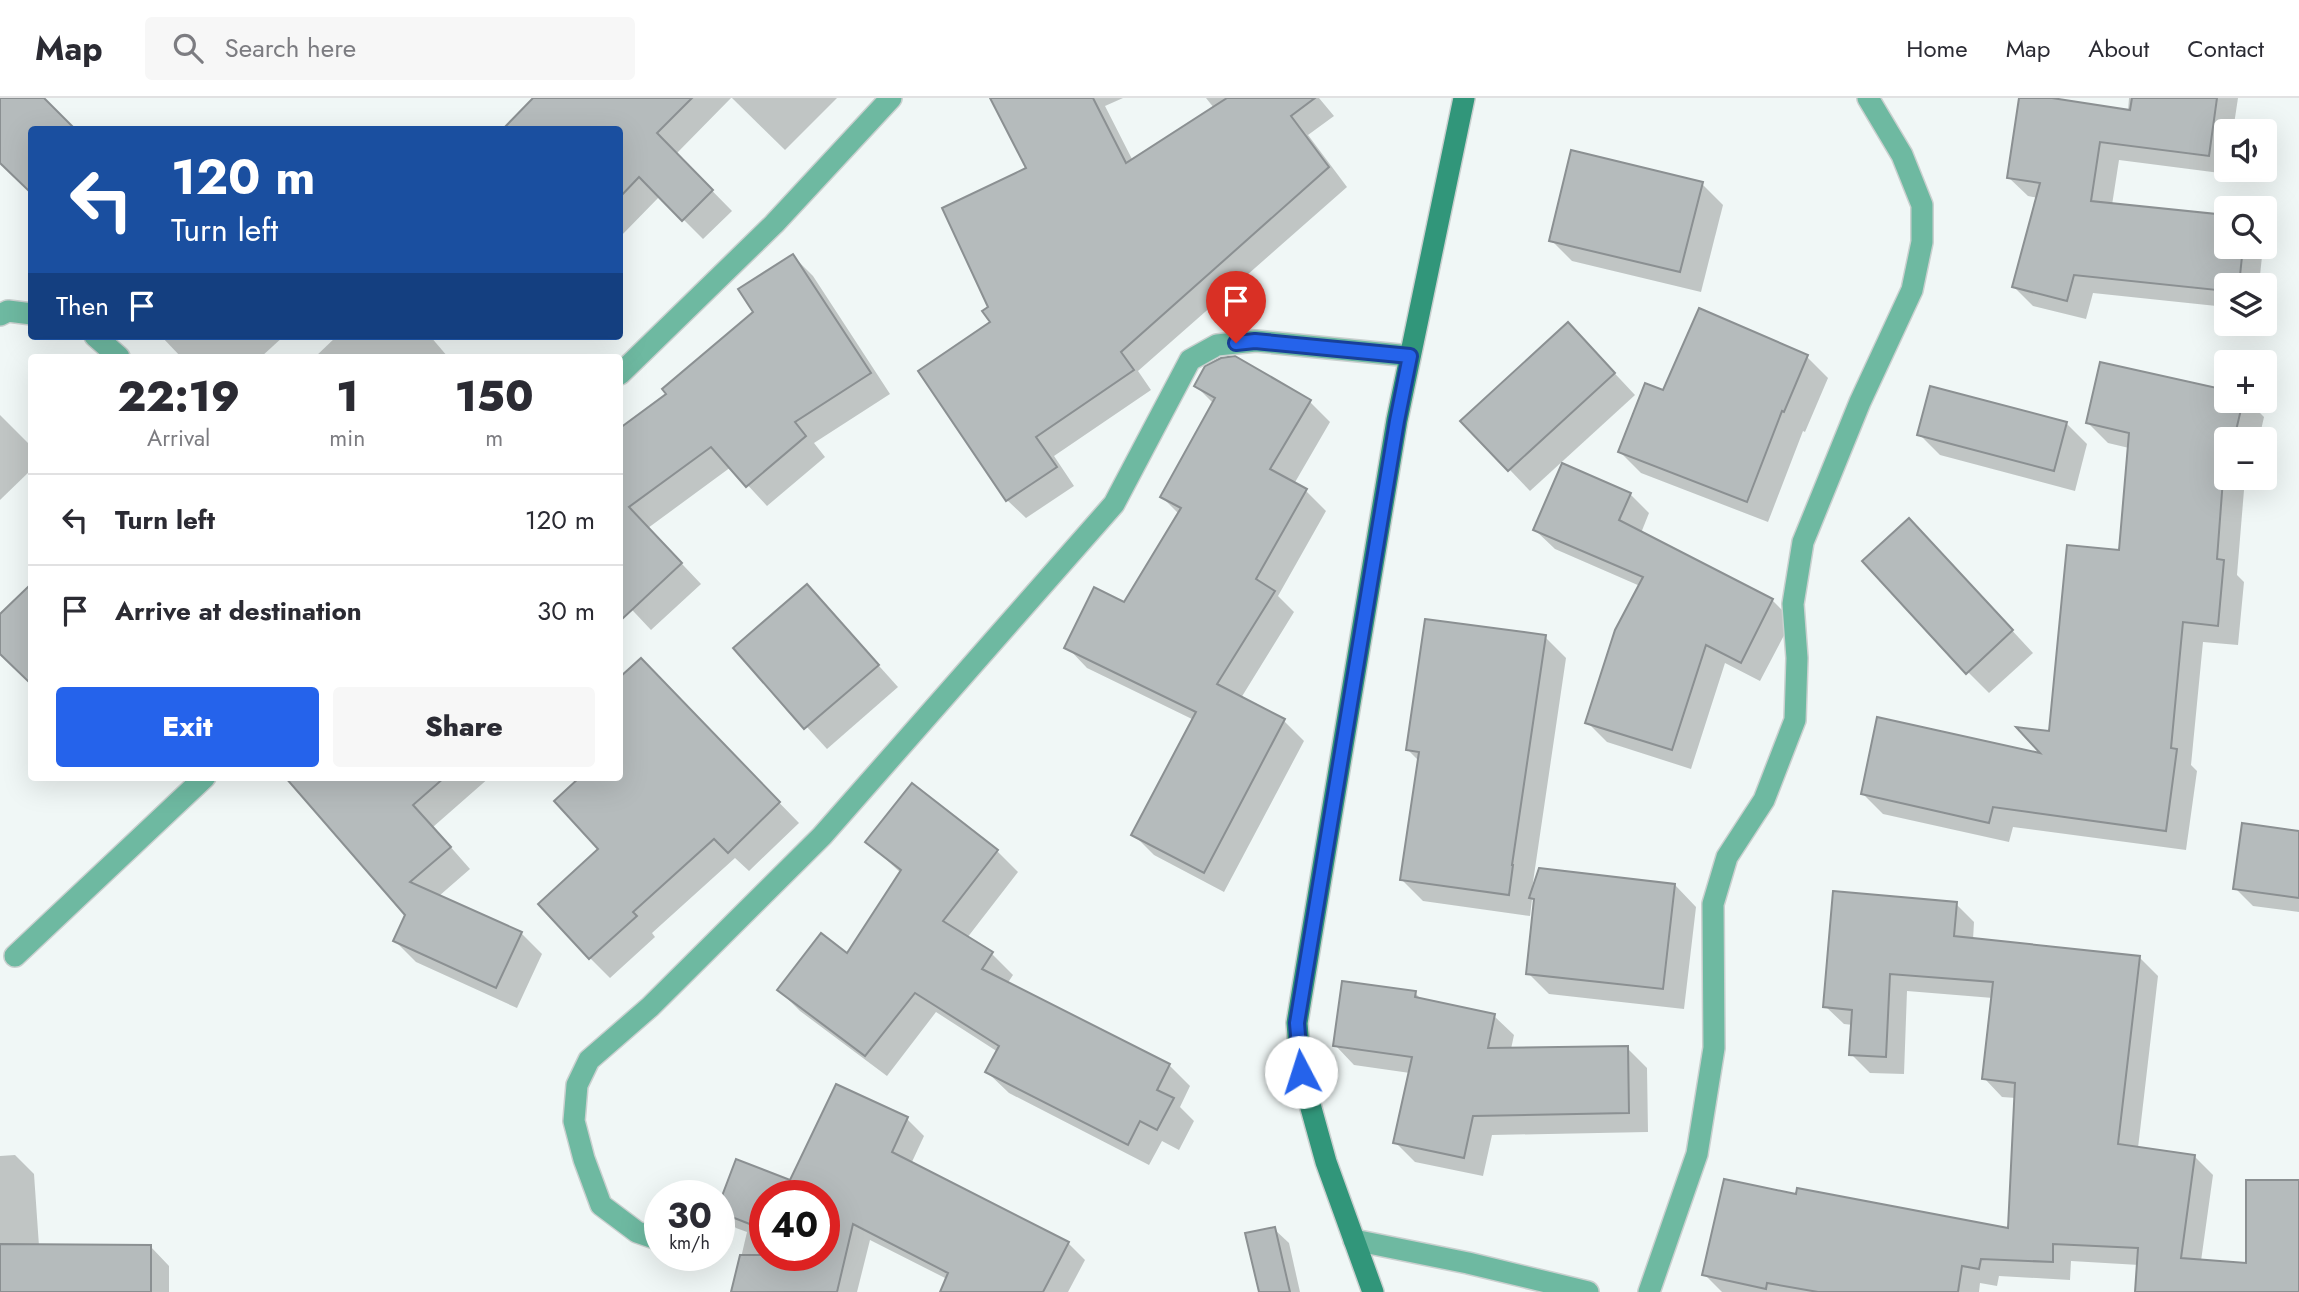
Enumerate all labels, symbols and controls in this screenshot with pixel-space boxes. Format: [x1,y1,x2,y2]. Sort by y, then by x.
search box [145,17,635,80]
text: Map [35,25,103,72]
icon: search [169,29,207,67]
text: Search here [225,29,356,67]
text: Home [1906,31,1968,66]
text: Map [2006,31,2050,66]
text: About [2088,31,2149,66]
text: Contact [2187,31,2264,66]
map controls [2214,119,2277,490]
button: sound [2214,119,2277,182]
text: 120 m [171,142,315,212]
icon: left [56,154,147,245]
button: search [2214,196,2277,259]
text: Turn left [171,207,278,253]
pin [1206,271,1266,343]
button: layers [2214,273,2277,336]
icon: arrive [1217,282,1255,320]
text: Then [56,287,109,325]
icon: arrive [123,287,161,325]
button: + [2214,350,2277,413]
text: 22:19 [117,366,240,427]
text: 1 [336,366,358,427]
text: 150 [455,366,534,427]
text: Arrival [147,421,210,455]
text: min [329,421,365,455]
text: m [485,421,503,455]
button: − [2214,427,2277,490]
icon: left [56,501,94,539]
text: Turn left [115,501,215,539]
text: 120 m [525,501,595,539]
icon: arrive [56,592,94,630]
text: Arrive at destination [115,592,362,630]
text: 30 m [537,592,595,630]
button: Exit [56,687,319,767]
button: Share [333,687,595,767]
position arrow [1264,1035,1338,1109]
speed limit sign: 40 [749,1180,840,1271]
text: 30 [667,1191,712,1241]
text: km/h [669,1230,710,1256]

